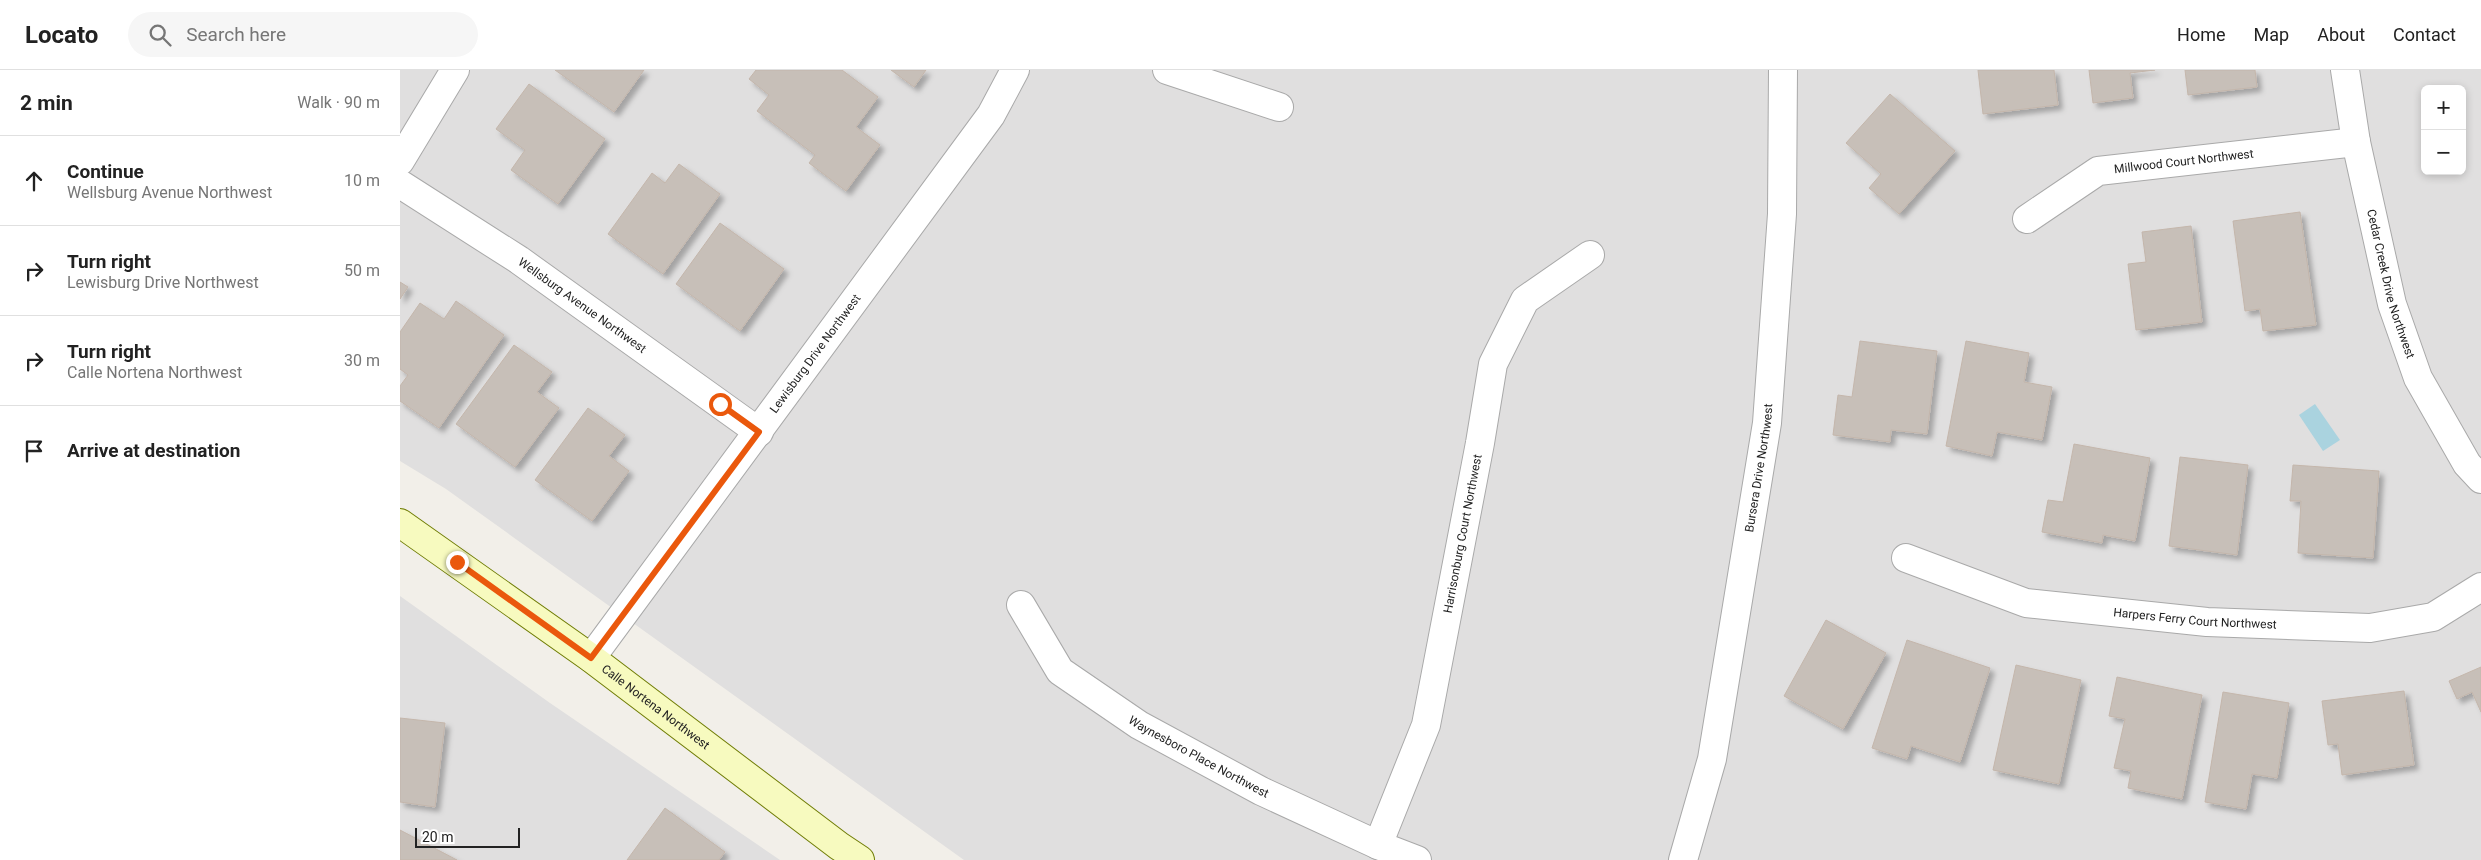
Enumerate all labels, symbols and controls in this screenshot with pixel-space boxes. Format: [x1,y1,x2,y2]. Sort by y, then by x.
search box [128,12,478,57]
text: Locato [25,21,98,49]
icon: search [146,21,174,49]
text: Search here [186,23,286,46]
text: Home [2177,24,2226,45]
text: Map [2254,24,2289,45]
text: About [2317,24,2365,45]
text: Contact [2393,24,2456,45]
map controls [2421,85,2466,175]
button: + [2421,85,2466,130]
text: 2 min [20,91,73,115]
text: Walk · 90 m [297,93,380,112]
button: − [2421,130,2466,175]
street label: Millwood Court Northwest [2113,147,2254,176]
text: Continue [67,160,144,183]
icon: ahead [20,167,48,195]
text: 10 m [344,171,380,190]
text: Wellsburg Avenue Northwest [67,183,272,202]
street label: Cedar Creek Drive Northwest [2364,208,2418,360]
text: Turn right [67,250,151,273]
street label: Wellsburg Avenue Northwest [516,255,649,356]
icon: right [20,257,48,285]
text: 50 m [344,261,380,280]
text: Lewisburg Drive Northwest [67,273,259,292]
street label: Lewisburg Drive Northwest [767,292,864,416]
text: Turn right [67,340,151,363]
icon: right [20,347,48,375]
text: 30 m [344,351,380,370]
text: Calle Nortena Northwest [67,363,242,382]
route start [709,393,732,416]
street label: Bursera Drive Northwest [1742,403,1775,533]
icon: arrive [20,437,48,465]
text: Arrive at destination [67,439,240,462]
street label: Harrisonburg Court Northwest [1441,453,1485,614]
route end [446,551,469,574]
street label: Harpers Ferry Court Northwest [2113,605,2277,632]
street label: Calle Nortena Northwest [599,662,712,752]
street label: Waynesboro Place Northwest [1126,713,1271,801]
scale bar [415,825,520,848]
text: 20 m [422,829,454,845]

